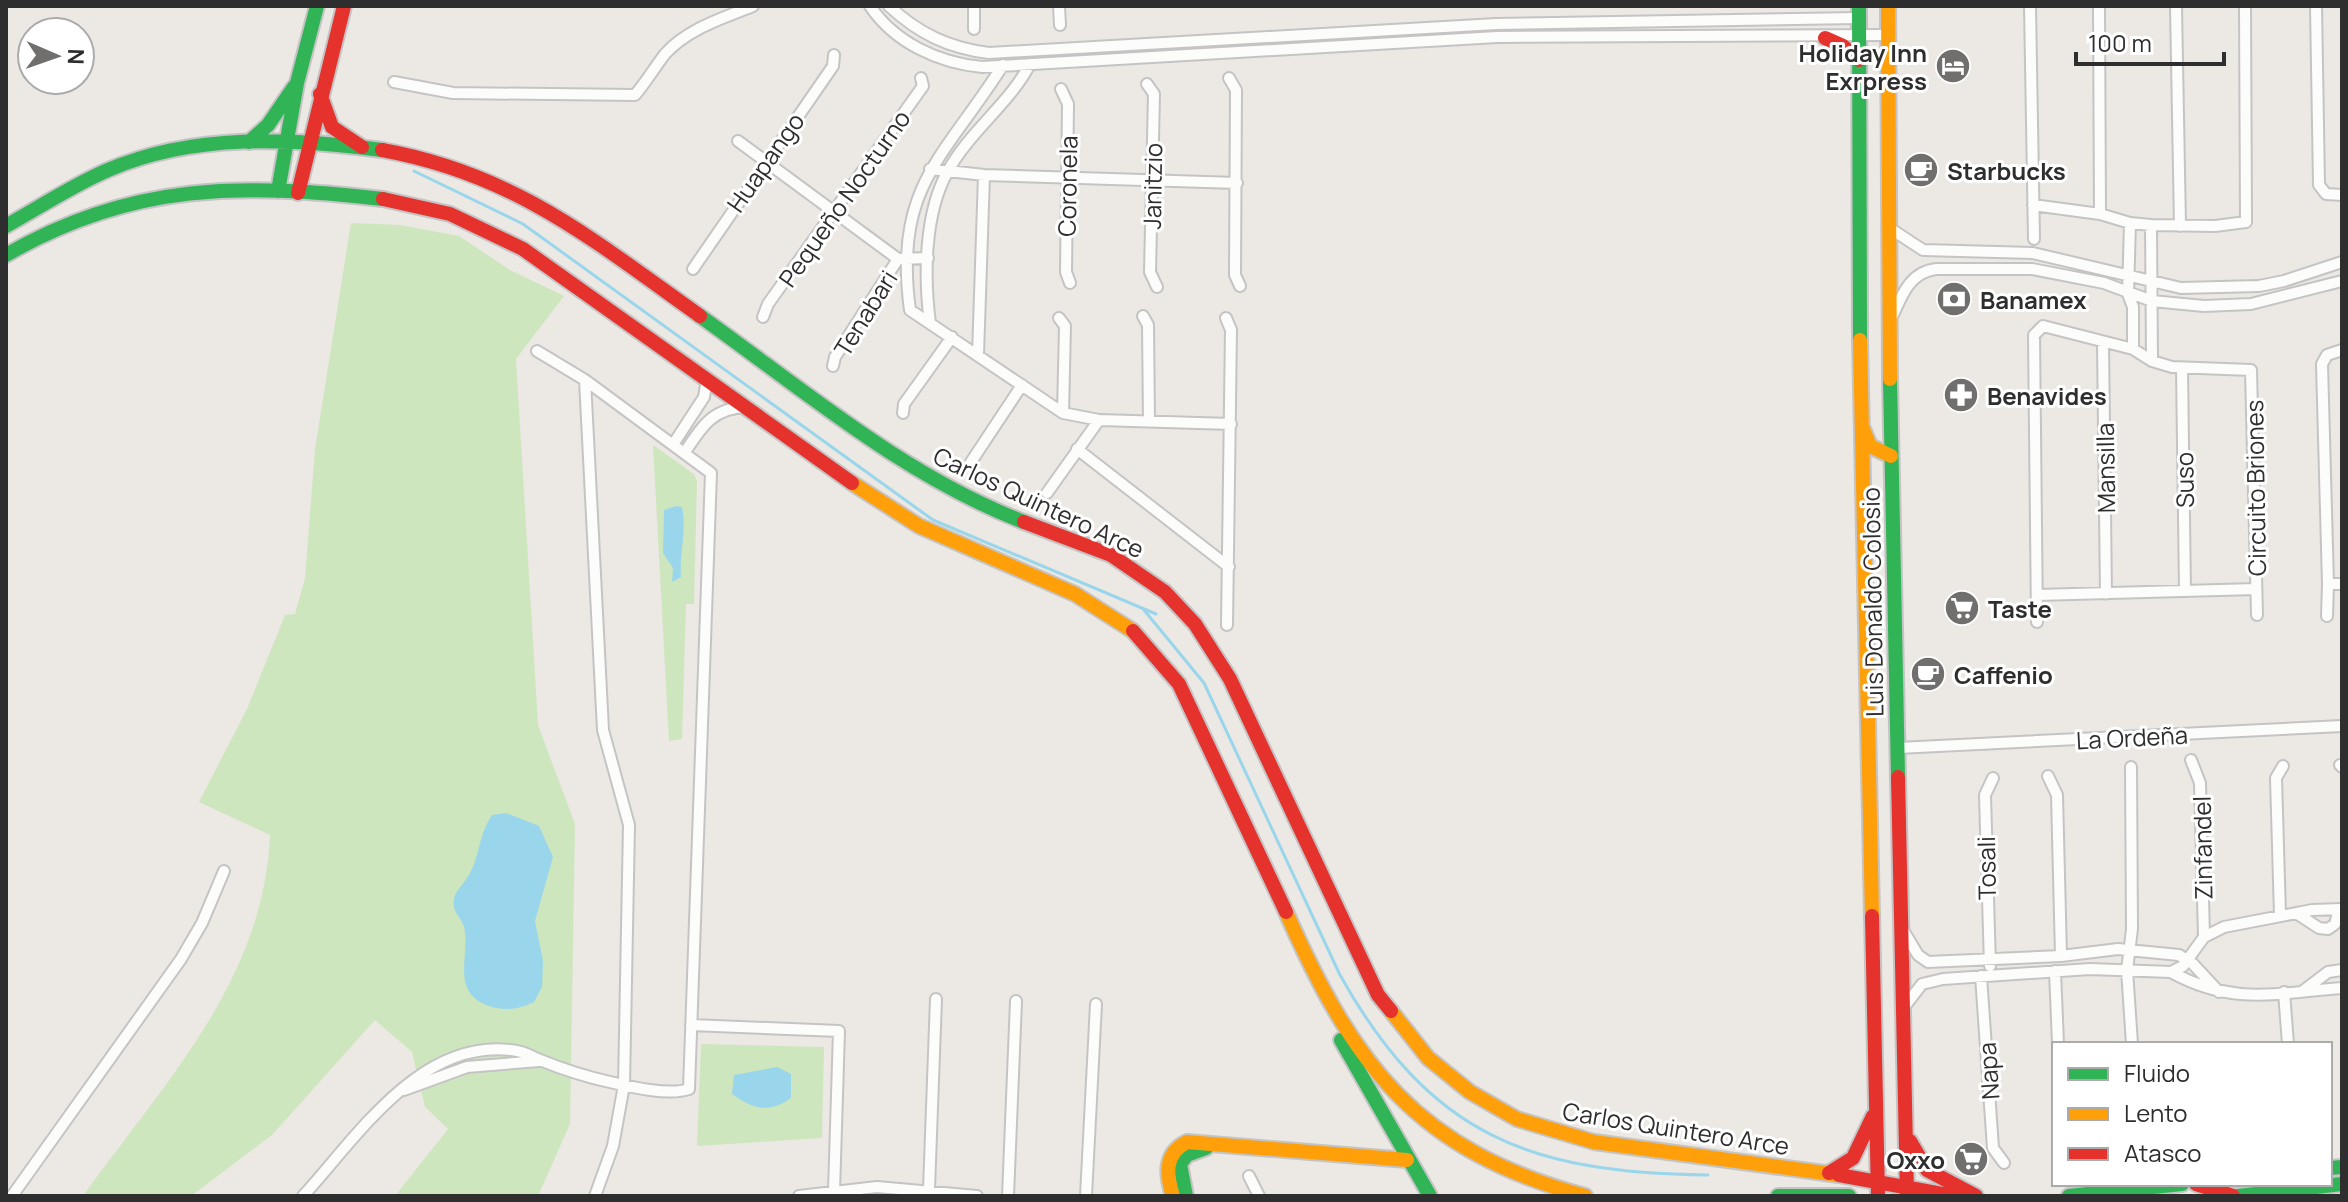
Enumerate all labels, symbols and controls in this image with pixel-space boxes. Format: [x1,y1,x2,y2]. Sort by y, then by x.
north arrow [16,16,96,96]
scale bar [2076,16,2224,66]
text: 100 m [2088,26,2152,59]
place label: Holiday Inn Exrpress [1798,36,1927,97]
hotel icon: Holiday Inn Exrpress [1934,47,1972,85]
text: N [61,48,91,65]
street label: Pequeño Nocturno [771,103,917,293]
street label: Huapango [719,106,811,218]
street label: Coronela [1050,135,1084,237]
street label: Janitzio [1135,142,1169,230]
cafe icon: Starbucks [1902,151,1940,189]
place label: Starbucks [1947,154,2066,187]
street label: Tenabari [826,264,904,362]
bank icon: Banamex [1935,280,1973,318]
place label: Banamex [1980,283,2087,316]
pharmacy icon: Benavides [1942,376,1980,414]
place label: Benavides [1987,379,2107,412]
street label: Circuito Briones [2237,400,2273,576]
street label: Mansilla [2088,422,2122,514]
street label: Carlos Quintero Arce [928,439,1150,565]
street label: Suso [2167,452,2201,508]
street label: Luis Donaldo Colosio [1853,487,1891,717]
supermarket icon: Taste [1943,589,1981,627]
place label: Taste [1988,592,2052,625]
cafe icon: Caffenio [1909,655,1947,693]
place label: Caffenio [1954,658,2053,691]
street label: La Ordeña [2075,718,2189,756]
street label: Zinfandel [2185,796,2219,900]
street label: Tosali [1969,836,2003,900]
street label: Napa [1970,1041,2006,1101]
legend [2052,1042,2332,1186]
text: Fluido [2124,1056,2190,1089]
street label: Carlos Quintero Arce [1560,1094,1792,1162]
text: Lento [2124,1096,2188,1129]
text: Atasco [2124,1136,2201,1169]
supermarket icon: Oxxo [1952,1140,1990,1178]
place label: Oxxo [1887,1143,1945,1176]

